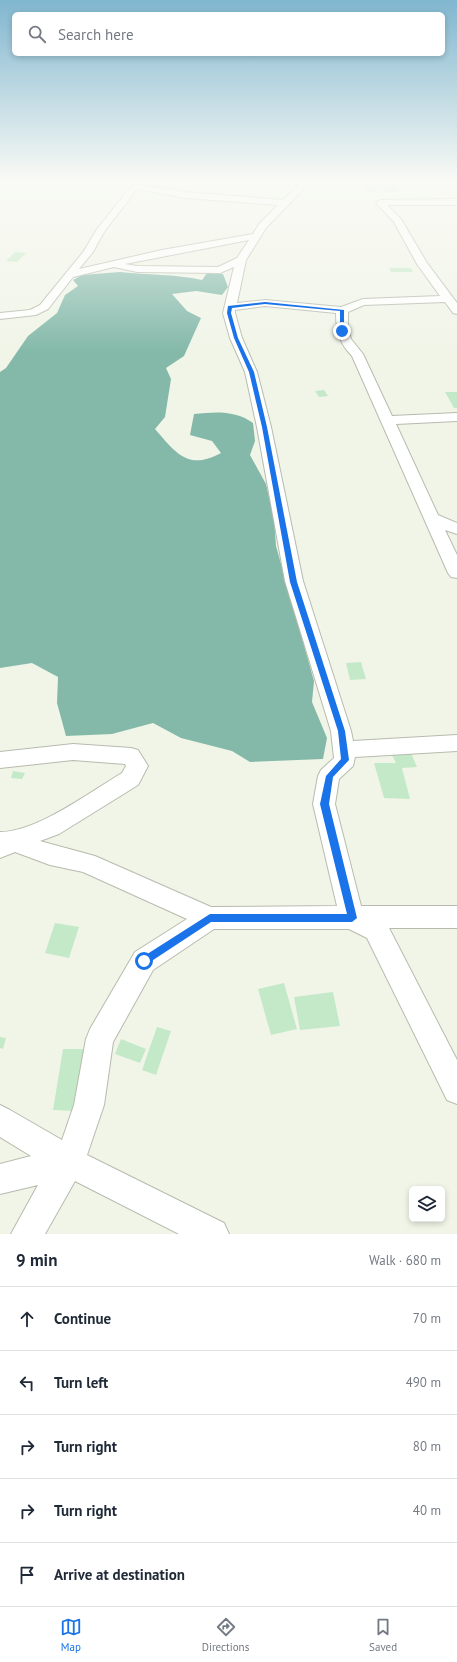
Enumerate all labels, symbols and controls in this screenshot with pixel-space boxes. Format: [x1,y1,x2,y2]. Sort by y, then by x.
search box [12,12,445,56]
icon: search [26,23,48,45]
text: Search here [58,25,134,44]
route end [333,322,351,340]
route start [135,952,153,970]
map controls [409,1186,445,1222]
button: layers [409,1186,445,1222]
text: 9 min [16,1249,57,1271]
text: Walk · 680 m [369,1252,441,1269]
icon: ahead [16,1308,38,1330]
text: Continue [54,1309,111,1328]
text: 70 m [413,1310,441,1327]
icon: left [16,1372,38,1394]
text: Turn left [54,1373,108,1392]
text: 490 m [406,1374,441,1391]
icon: right [16,1436,38,1458]
text: Turn right [54,1437,117,1456]
text: 80 m [413,1438,441,1455]
icon: right [16,1500,38,1522]
text: Turn right [54,1501,117,1520]
text: 40 m [413,1502,441,1519]
icon: arrive [16,1564,38,1586]
text: Arrive at destination [54,1565,185,1584]
tab: Map [60,1616,82,1654]
tab: Directions [202,1616,249,1654]
tab: Saved [369,1616,397,1654]

